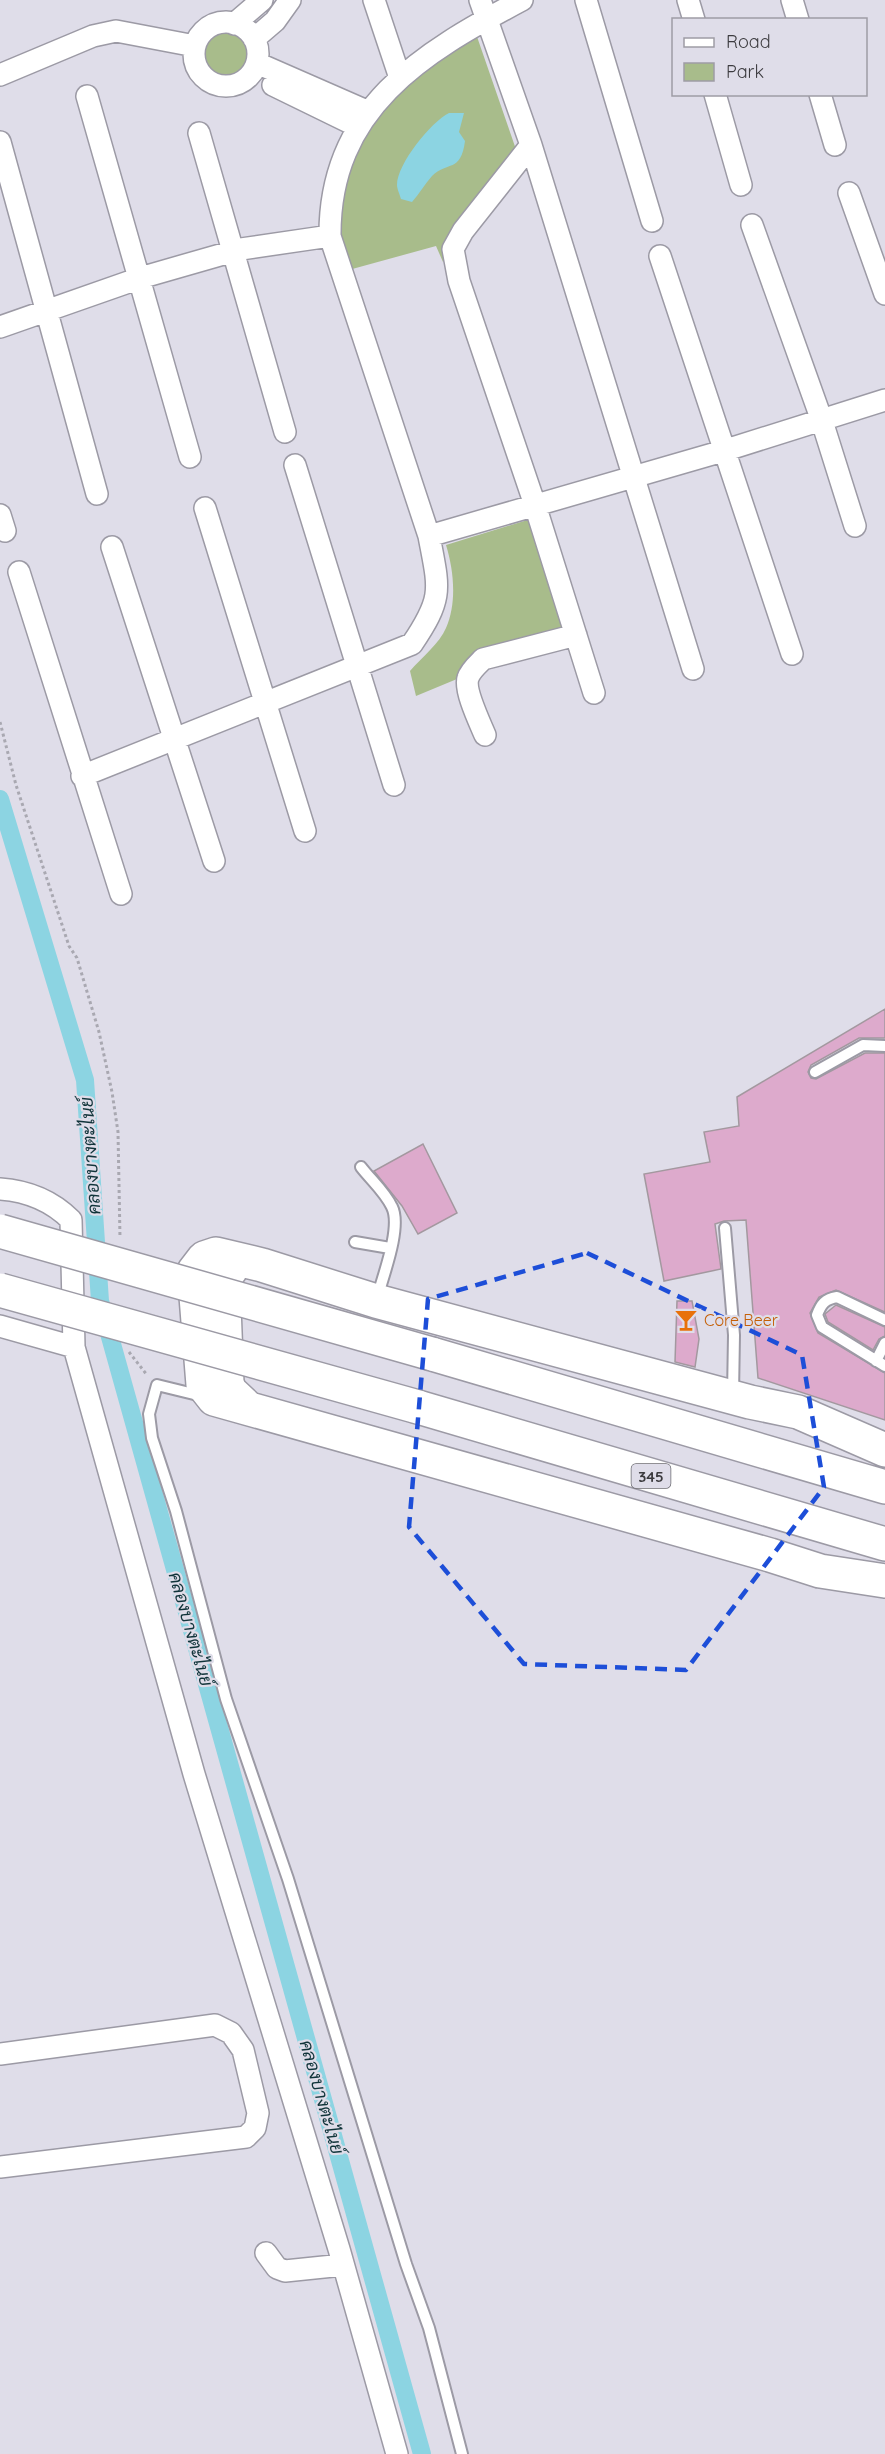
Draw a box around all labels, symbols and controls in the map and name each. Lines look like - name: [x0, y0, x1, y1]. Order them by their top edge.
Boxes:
- legend: [672, 18, 867, 96]
- text: Road: [726, 30, 771, 53]
- text: Park: [726, 60, 764, 83]
- water label: คลองบางตะไนย์: [73, 1093, 106, 1216]
- bar icon: Core Beer: [673, 1307, 699, 1333]
- place label: Core Beer: [704, 1310, 778, 1330]
- road number: 345: [632, 1464, 670, 1488]
- water label: คลองบางตะไนย์: [164, 1569, 220, 1692]
- water label: คลองบางตะไนย์: [295, 2037, 351, 2160]

